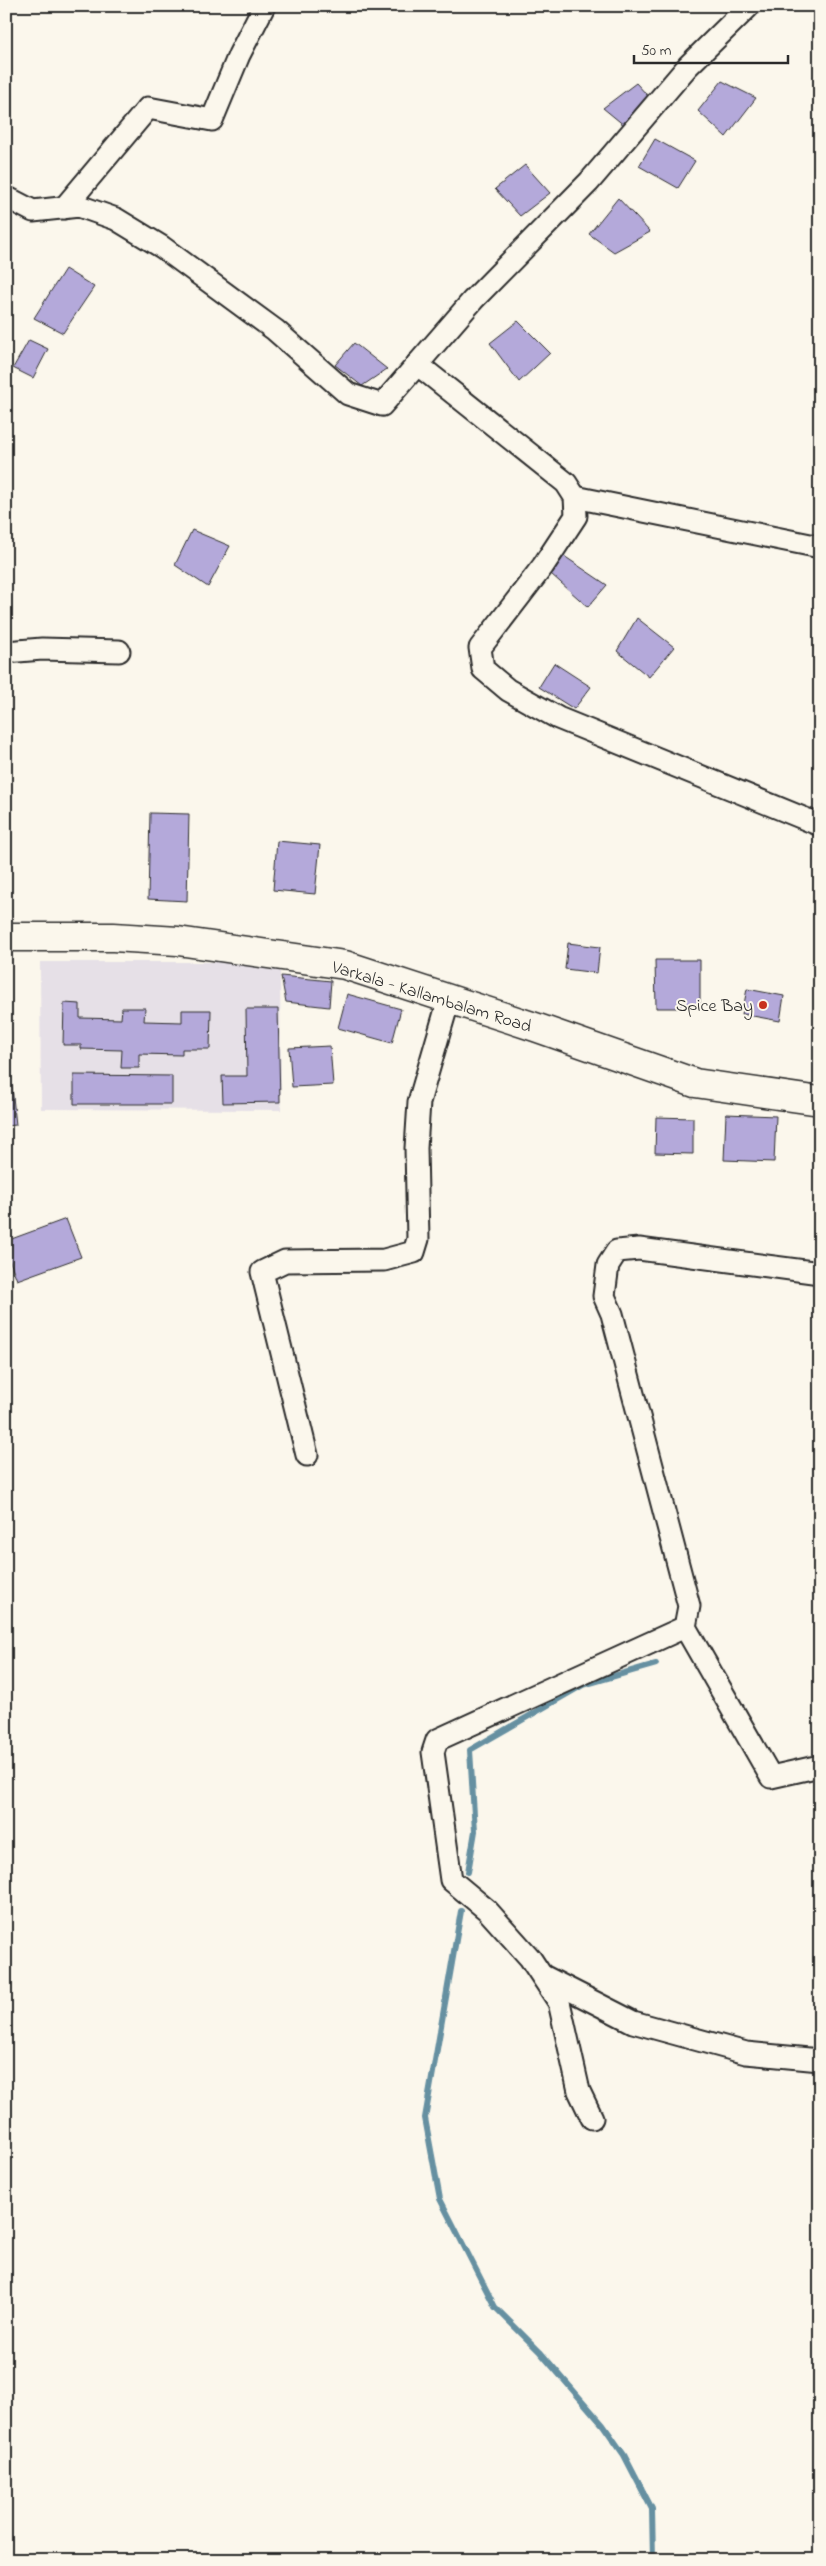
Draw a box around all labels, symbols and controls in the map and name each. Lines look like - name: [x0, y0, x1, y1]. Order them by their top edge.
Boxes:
- scale bar: [634, 32, 787, 64]
- text: 50 m: [641, 40, 672, 62]
- street label: Varkala - Kallambalam Road: [327, 955, 534, 1041]
- place label: Spice Bay: [676, 994, 753, 1020]
- marker: Spice Bay: [757, 999, 769, 1011]

